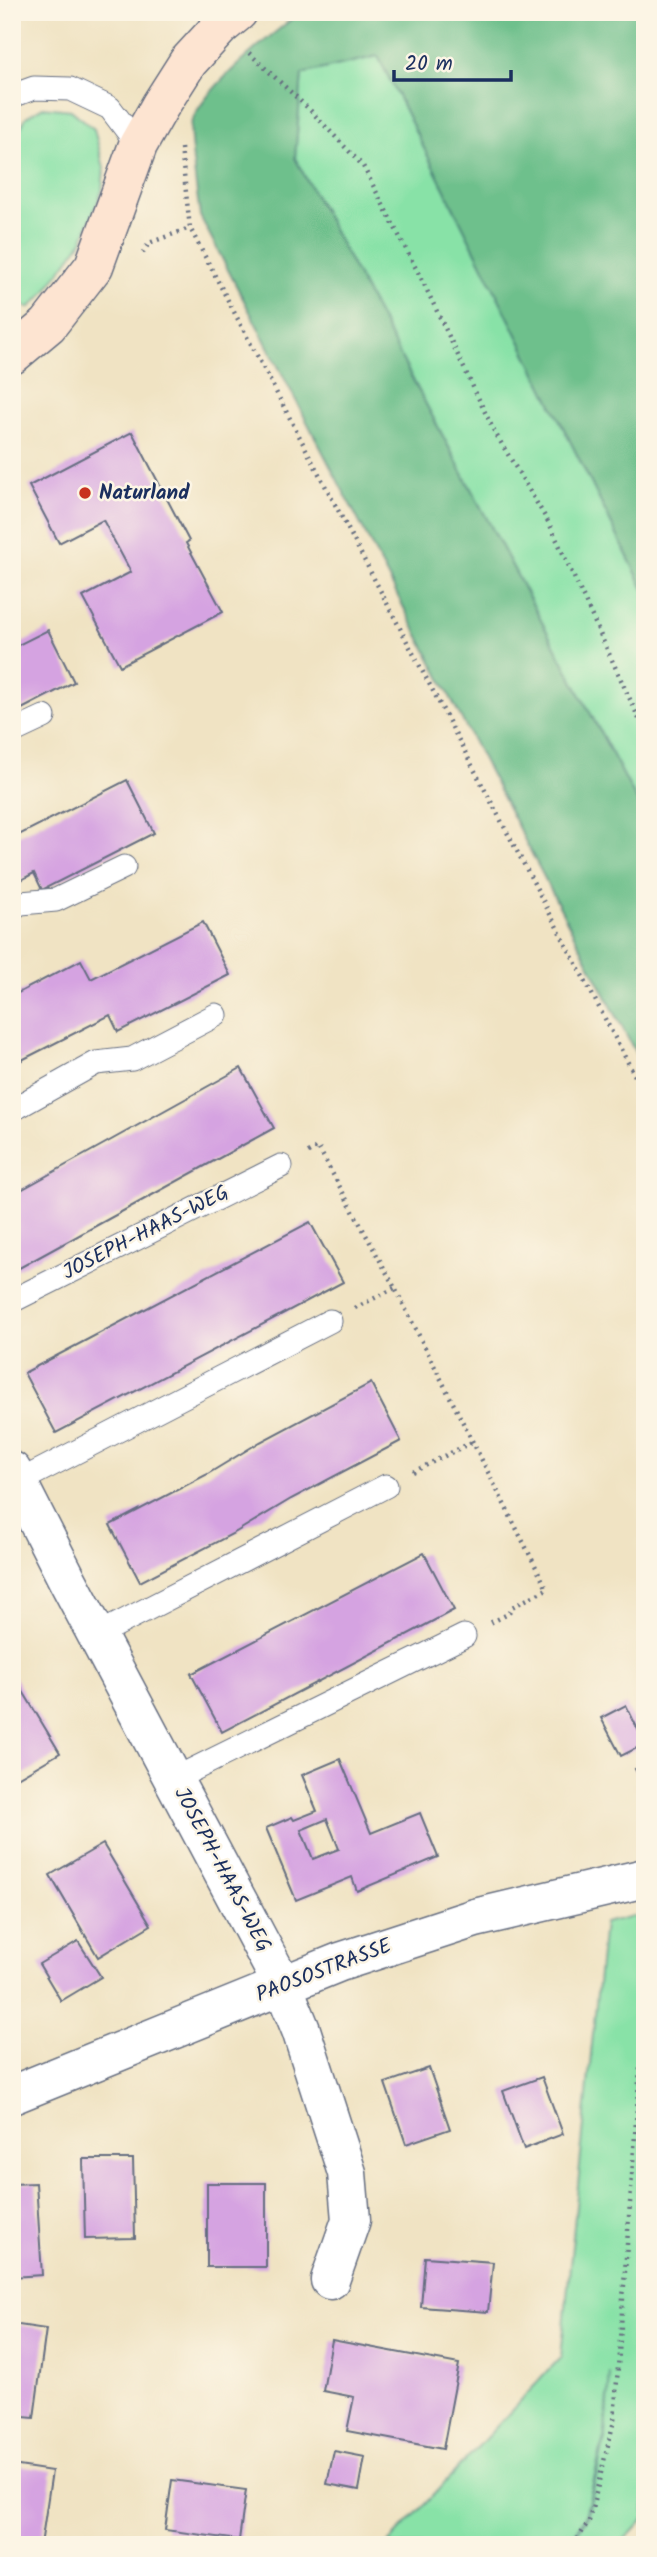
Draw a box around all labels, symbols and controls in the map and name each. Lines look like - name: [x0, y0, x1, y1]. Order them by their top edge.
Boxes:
- scale bar: [394, 38, 512, 82]
- text: 20 m: [405, 48, 453, 81]
- place label: Naturland: [99, 477, 190, 510]
- marker: Naturland: [77, 485, 93, 501]
- street label: JOSEPH-HAAS-WEG: [57, 1177, 235, 1289]
- street label: JOSEPH-HAAS-WEG: [164, 1781, 280, 1959]
- street label: PAOSOSTRASSE: [251, 1930, 397, 2012]

